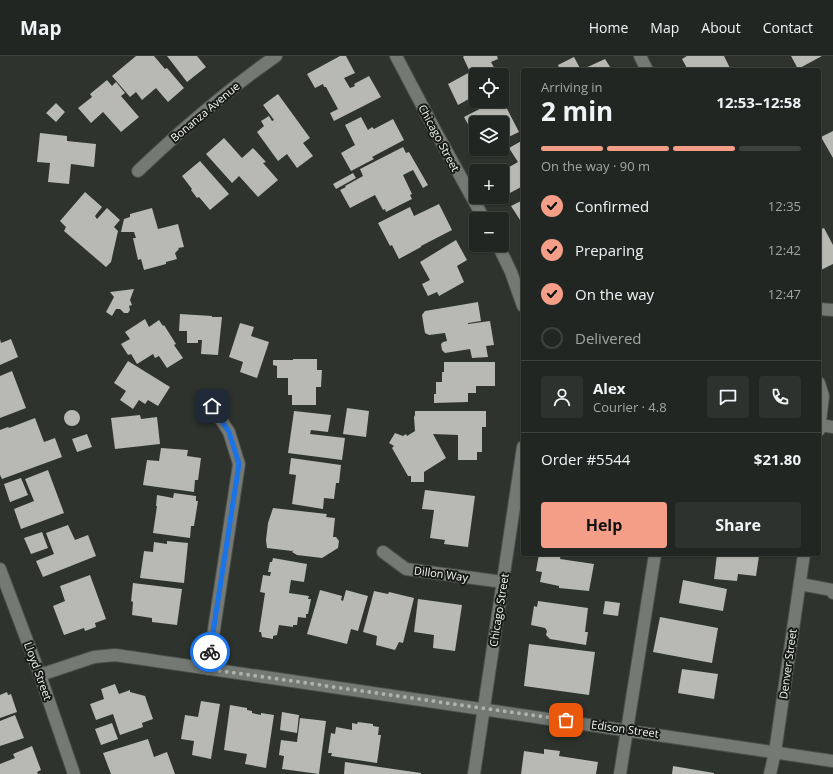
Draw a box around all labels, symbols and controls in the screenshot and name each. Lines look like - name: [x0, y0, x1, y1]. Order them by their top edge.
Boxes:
- text: Map: [20, 15, 61, 41]
- text: Home: [589, 18, 628, 37]
- text: Map: [650, 18, 679, 37]
- text: About: [701, 18, 741, 37]
- text: Contact: [763, 18, 813, 37]
- map controls: [469, 68, 509, 252]
- button: locate: [469, 68, 509, 108]
- street label: Bonanza Avenue: [167, 78, 242, 145]
- text: Arriving in: [541, 78, 603, 96]
- text: 12:53–12:58: [716, 92, 801, 112]
- text: 2 min: [541, 93, 613, 129]
- street label: Chicago Street: [415, 102, 463, 174]
- button: layers: [469, 116, 509, 156]
- text: On the way · 90 m: [541, 157, 650, 175]
- button: +: [469, 164, 509, 204]
- icon: check: [541, 195, 563, 217]
- text: Confirmed: [575, 196, 649, 216]
- text: 12:35: [768, 197, 801, 215]
- button: −: [469, 212, 509, 252]
- icon: check: [541, 239, 563, 261]
- text: Preparing: [575, 240, 643, 260]
- text: 12:42: [768, 241, 801, 259]
- icon: check: [541, 283, 563, 305]
- text: On the way: [575, 284, 654, 304]
- text: 12:47: [768, 285, 801, 303]
- text: Delivered: [575, 328, 642, 348]
- button: person: [541, 376, 583, 418]
- button: chat: [707, 376, 749, 418]
- button: phone: [759, 376, 801, 418]
- text: Alex: [593, 378, 625, 398]
- pin: [195, 389, 229, 423]
- icon: home: [201, 395, 223, 417]
- text: Courier · 4.8: [593, 398, 667, 416]
- text: Order #5544: [541, 449, 630, 469]
- text: $21.80: [754, 449, 801, 469]
- button: Help: [541, 502, 667, 548]
- button: Share: [675, 502, 801, 548]
- street label: Dillon Way: [413, 562, 469, 585]
- street label: Chicago Street: [485, 572, 512, 648]
- street label: Denver Street: [775, 628, 800, 700]
- courier: [190, 632, 230, 672]
- street label: Lloyd Street: [21, 640, 56, 702]
- icon: bike: [199, 641, 221, 663]
- pin: [549, 703, 583, 737]
- icon: bag: [555, 709, 577, 731]
- street label: Edison Street: [590, 716, 660, 741]

